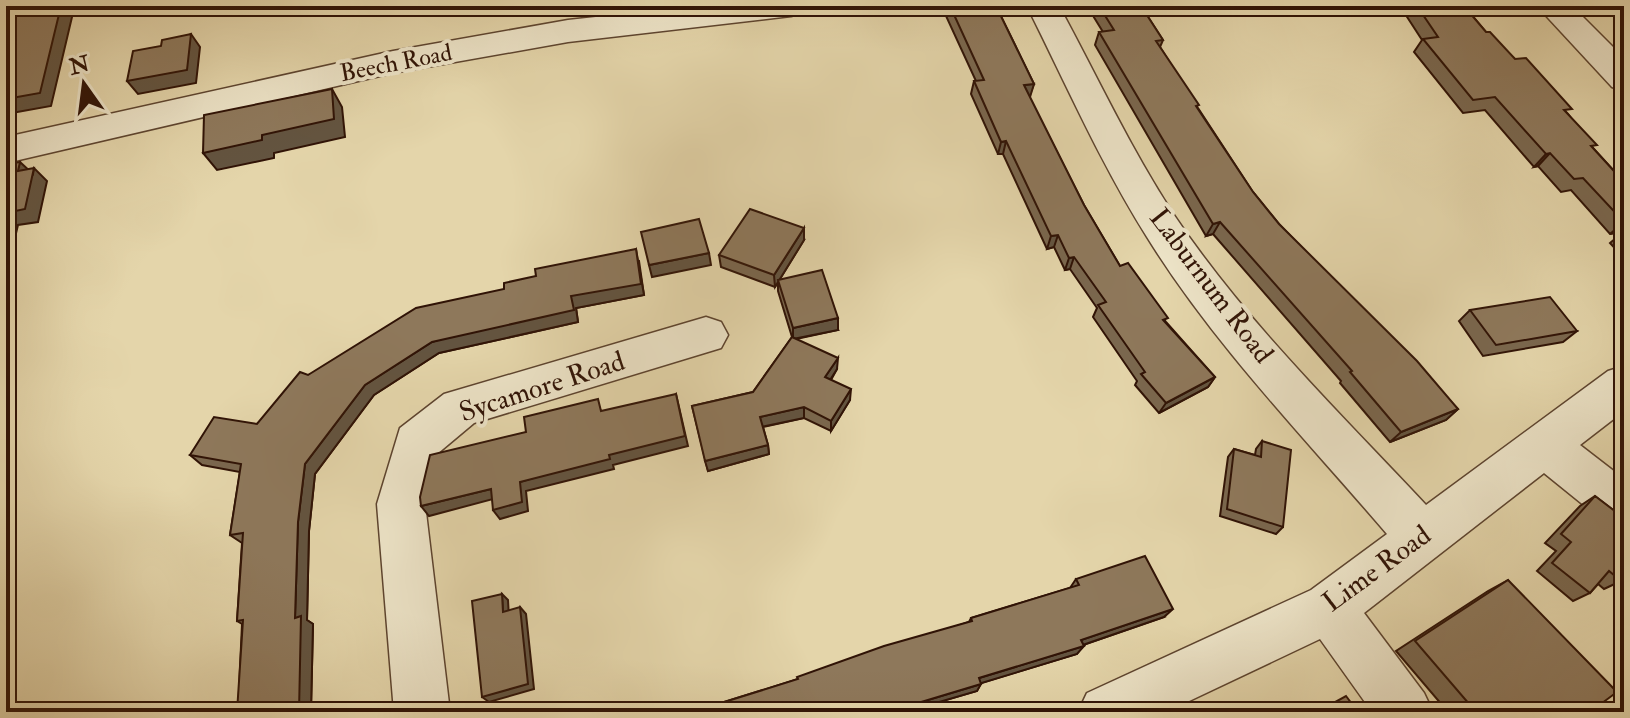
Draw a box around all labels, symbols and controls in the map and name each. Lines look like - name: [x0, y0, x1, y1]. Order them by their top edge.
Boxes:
- street label: Beech Road: [337, 37, 455, 89]
- north arrow: [44, 44, 124, 124]
- text: N: [65, 50, 93, 82]
- street label: Laburnum Road: [1141, 201, 1281, 371]
- street label: Sycamore Road: [455, 344, 629, 430]
- street label: Lime Road: [1316, 518, 1438, 620]

